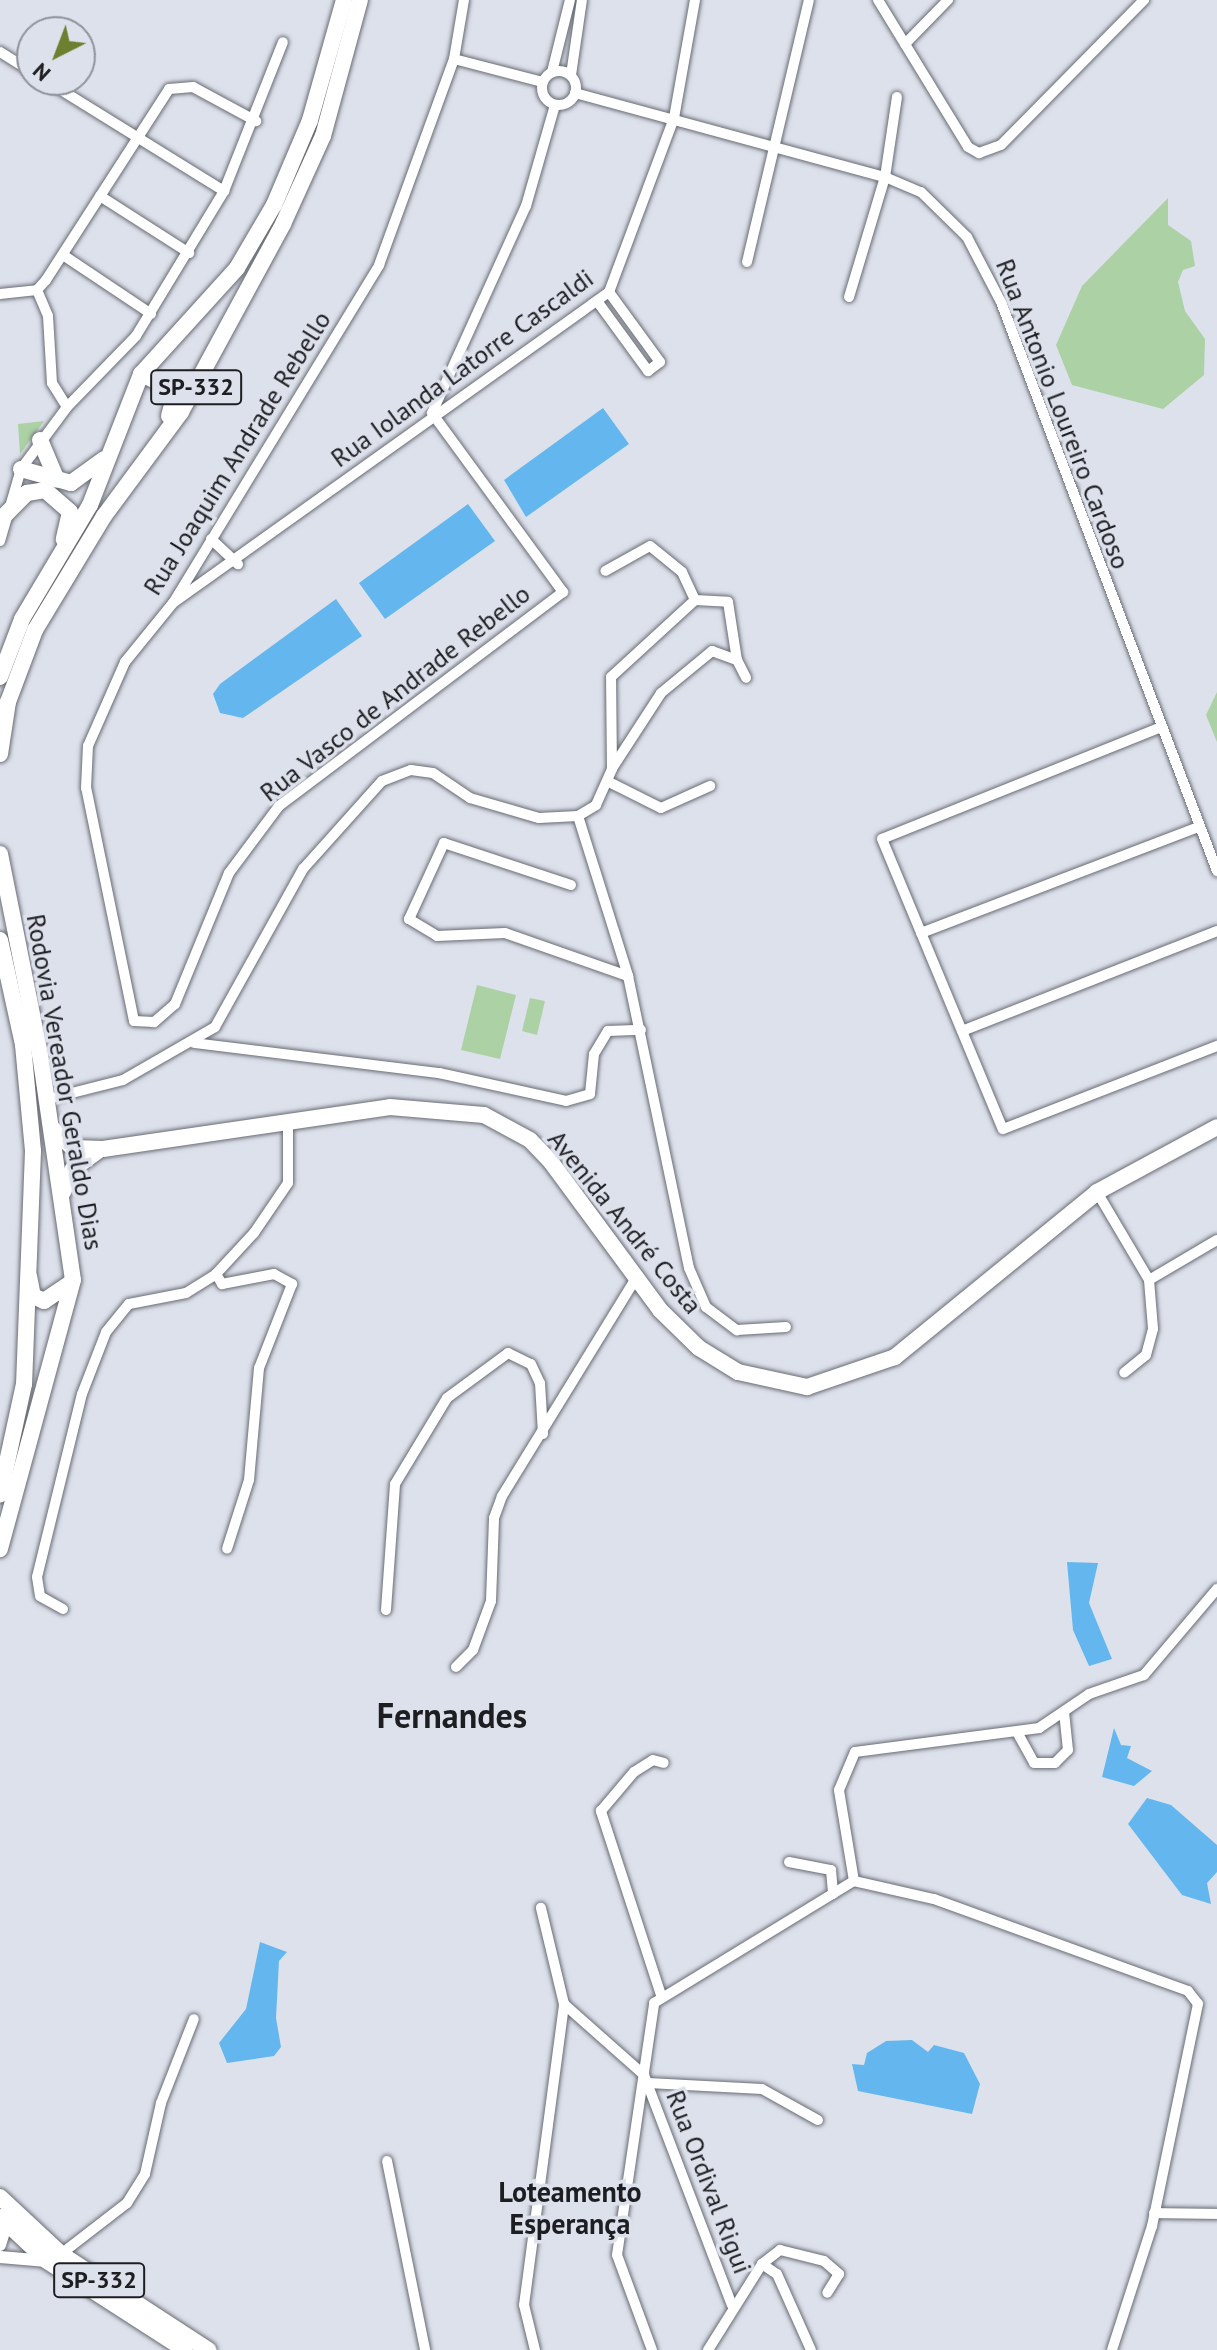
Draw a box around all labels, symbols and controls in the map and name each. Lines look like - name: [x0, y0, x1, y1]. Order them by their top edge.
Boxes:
- north arrow: [16, 16, 96, 96]
- text: N: [27, 57, 56, 88]
- street label: Rua Antonio Loureiro Cardoso: [989, 254, 1137, 574]
- street label: Rua Iolanda Latorre Cascaldi: [325, 262, 599, 474]
- street label: Rua Joaquim Andrade Rebello: [136, 305, 338, 601]
- road number: SP-332: [150, 367, 242, 407]
- street label: Rua Vasco de Andrade Rebello: [253, 577, 537, 809]
- street label: Rodovia Vereador Geraldo Dias: [20, 911, 110, 1253]
- street label: Avenida André Costa: [541, 1124, 709, 1320]
- district label: Fernandes: [377, 1696, 527, 1736]
- street label: Rua Ordival Rigui: [660, 2086, 758, 2278]
- district label: Loteamento Esperança: [499, 2175, 641, 2241]
- road number: SP-332: [53, 2260, 145, 2300]

